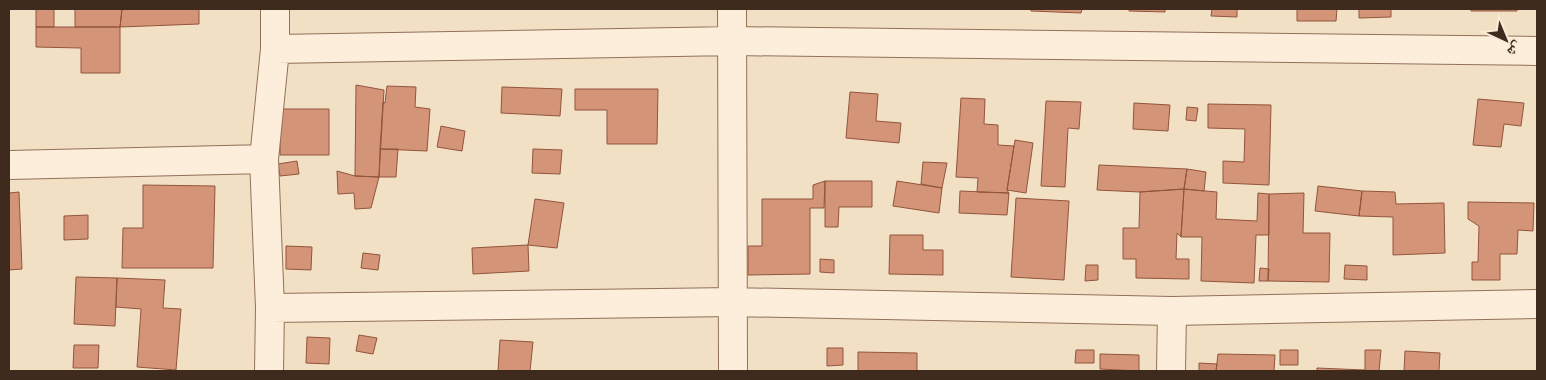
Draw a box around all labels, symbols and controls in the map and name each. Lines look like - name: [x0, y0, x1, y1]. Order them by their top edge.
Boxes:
- north arrow: [1481, 15, 1531, 65]
- text: ش: [1503, 38, 1527, 62]

